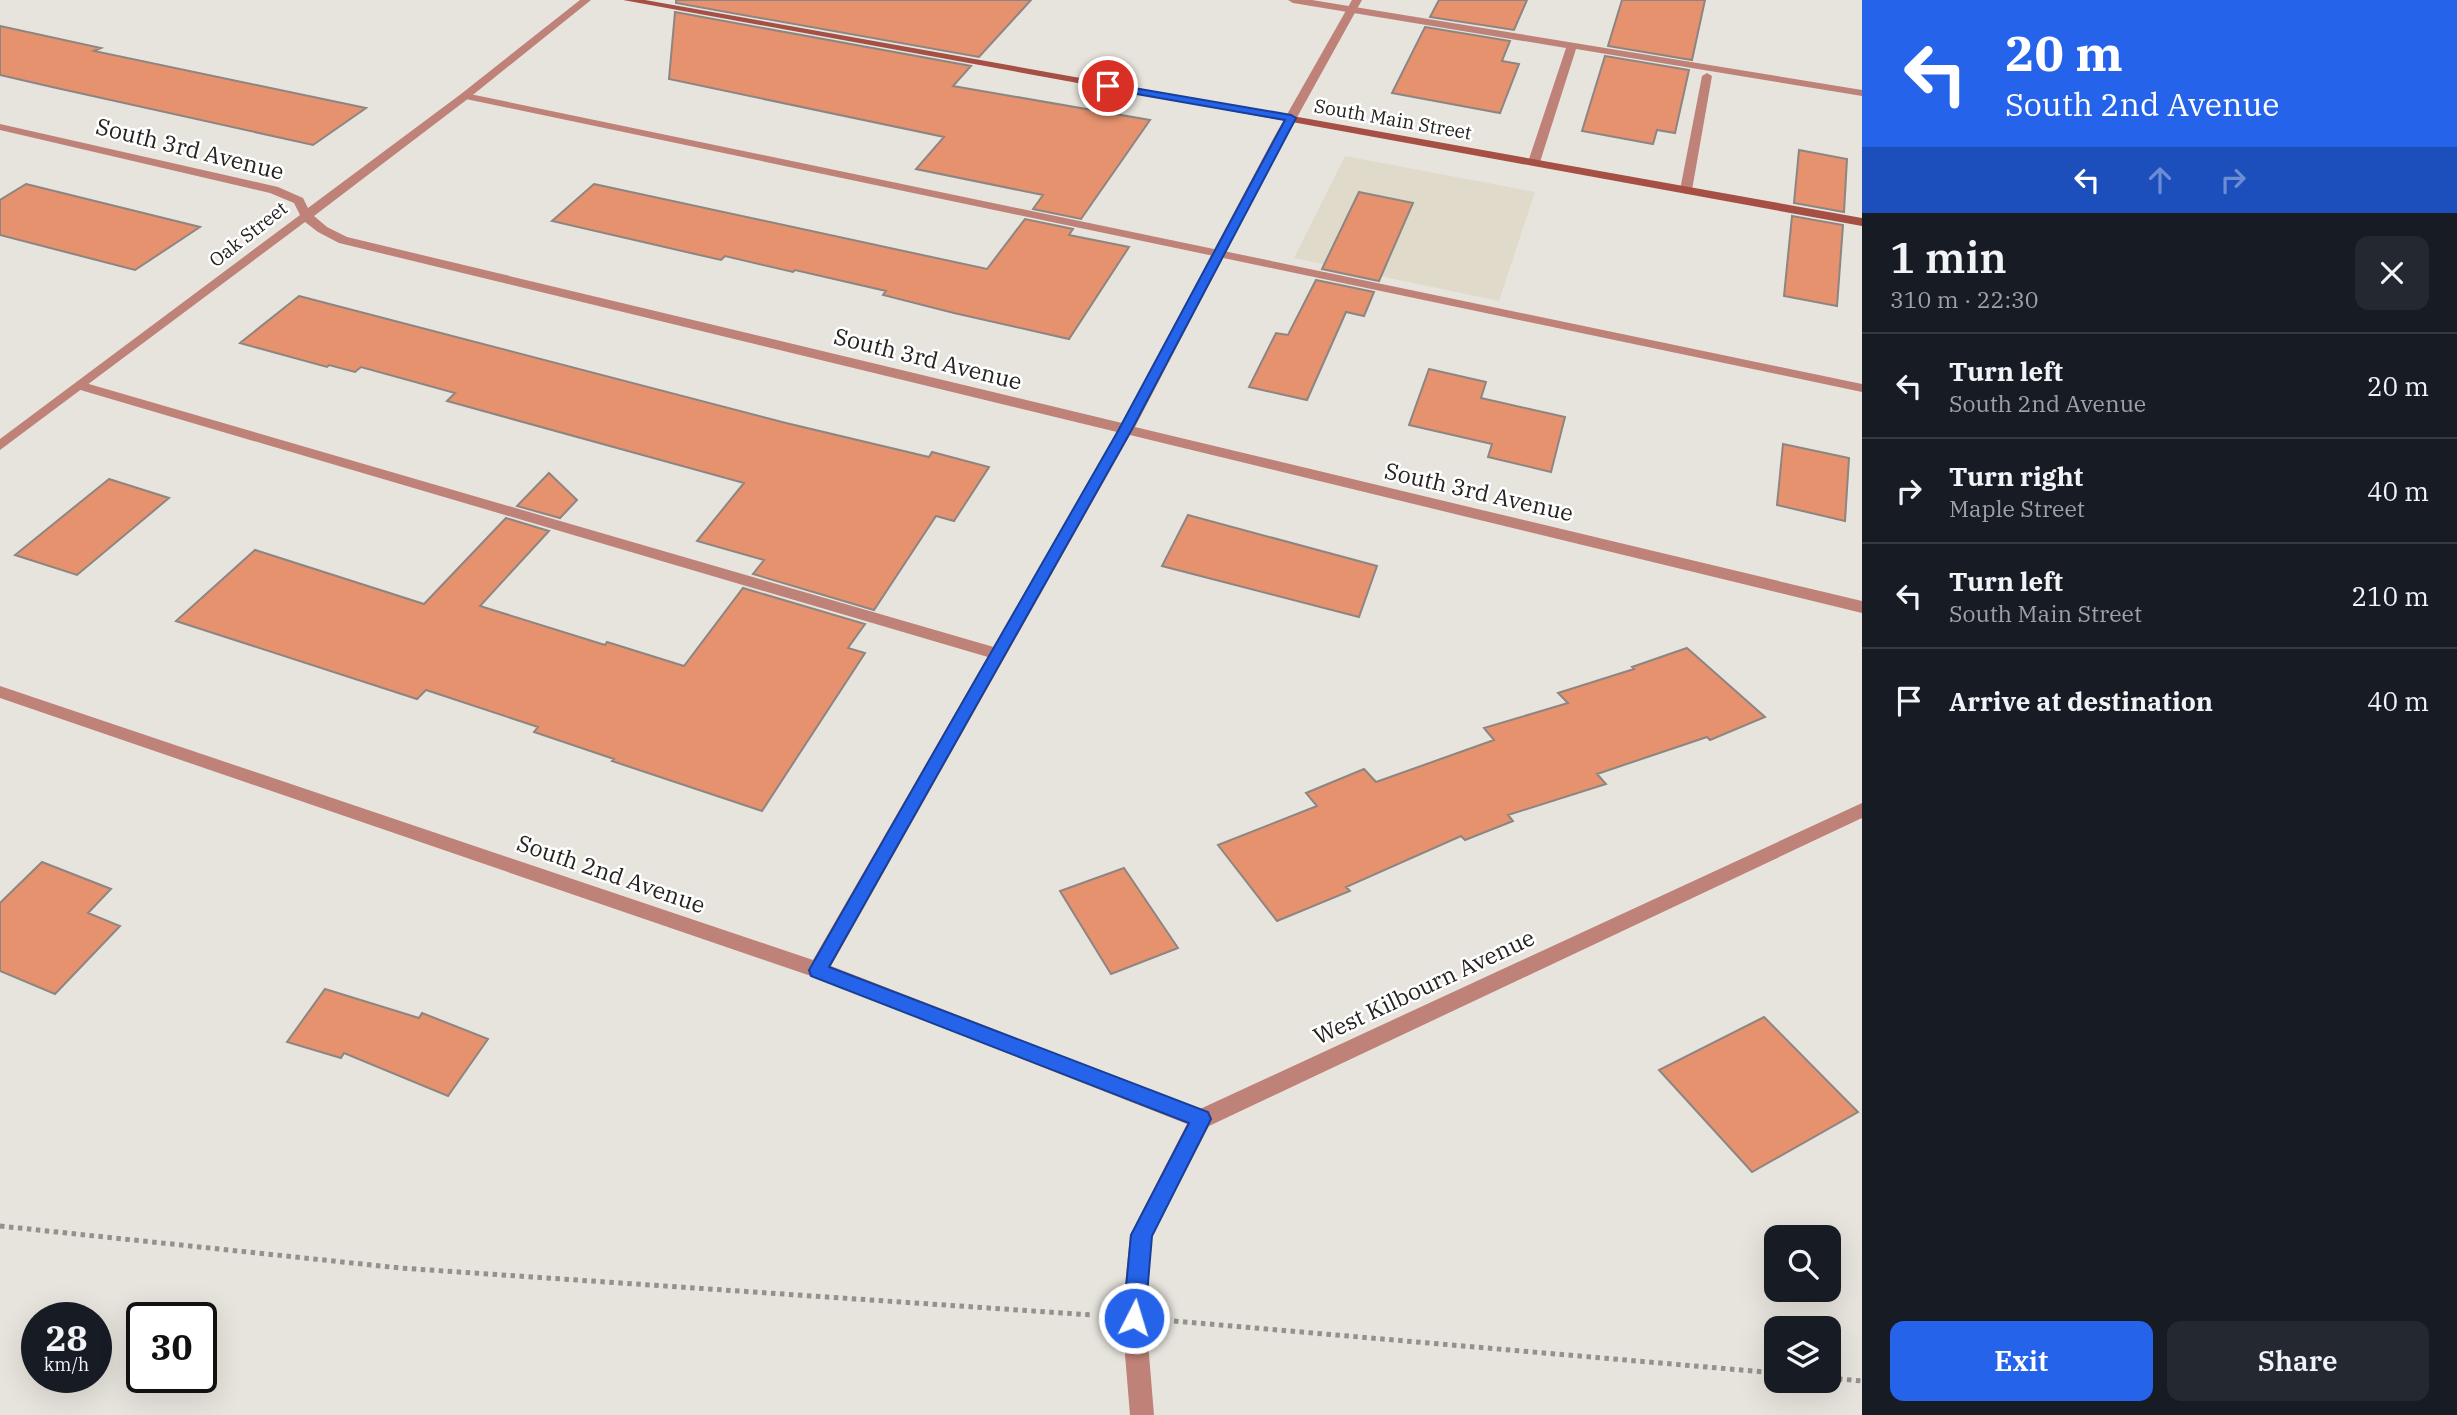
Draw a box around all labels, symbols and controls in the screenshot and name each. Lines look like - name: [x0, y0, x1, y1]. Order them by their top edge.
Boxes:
- text: 20 m: [2005, 21, 2123, 84]
- icon: left: [1890, 28, 1981, 119]
- pin: [1078, 56, 1138, 116]
- icon: arrive: [1089, 67, 1127, 105]
- text: South 2nd Avenue: [2005, 83, 2279, 125]
- street label: South Main Street: [1312, 93, 1474, 145]
- street label: South 3rd Avenue: [93, 110, 287, 186]
- icon: left: [2068, 161, 2106, 199]
- icon: ahead: [2141, 161, 2179, 199]
- icon: right: [2214, 161, 2252, 199]
- street label: Oak Street: [204, 196, 292, 272]
- text: 1 min: [1890, 230, 2007, 285]
- button: close: [2355, 236, 2429, 310]
- text: 310 m · 22:30: [1890, 284, 2039, 314]
- street label: South 3rd Avenue: [831, 320, 1025, 396]
- text: Turn left: [1949, 354, 2063, 388]
- icon: left: [1890, 367, 1928, 405]
- text: 20 m: [2367, 369, 2429, 403]
- text: South 2nd Avenue: [1949, 388, 2146, 418]
- street label: South 3rd Avenue: [1382, 455, 1576, 527]
- text: Turn right: [1949, 459, 2083, 493]
- icon: right: [1890, 472, 1928, 510]
- text: 40 m: [2367, 474, 2429, 508]
- text: Maple Street: [1949, 493, 2085, 523]
- text: Turn left: [1949, 564, 2063, 598]
- icon: left: [1890, 577, 1928, 615]
- text: 210 m: [2351, 579, 2429, 613]
- text: South Main Street: [1949, 598, 2142, 628]
- icon: arrive: [1890, 682, 1928, 720]
- text: Arrive at destination: [1949, 684, 2213, 718]
- text: 40 m: [2367, 684, 2429, 718]
- street label: South 2nd Avenue: [513, 827, 709, 919]
- street label: West Kilbourn Avenue: [1308, 922, 1539, 1051]
- map controls: [1764, 1225, 1841, 1393]
- button: search: [1764, 1225, 1841, 1302]
- position arrow: [1097, 1281, 1171, 1355]
- speed limit sign: 30: [126, 1302, 217, 1393]
- text: 28: [45, 1315, 88, 1361]
- button: layers: [1764, 1316, 1841, 1393]
- button: Exit: [1890, 1321, 2153, 1401]
- button: Share: [2167, 1321, 2429, 1401]
- text: km/h: [44, 1353, 89, 1376]

